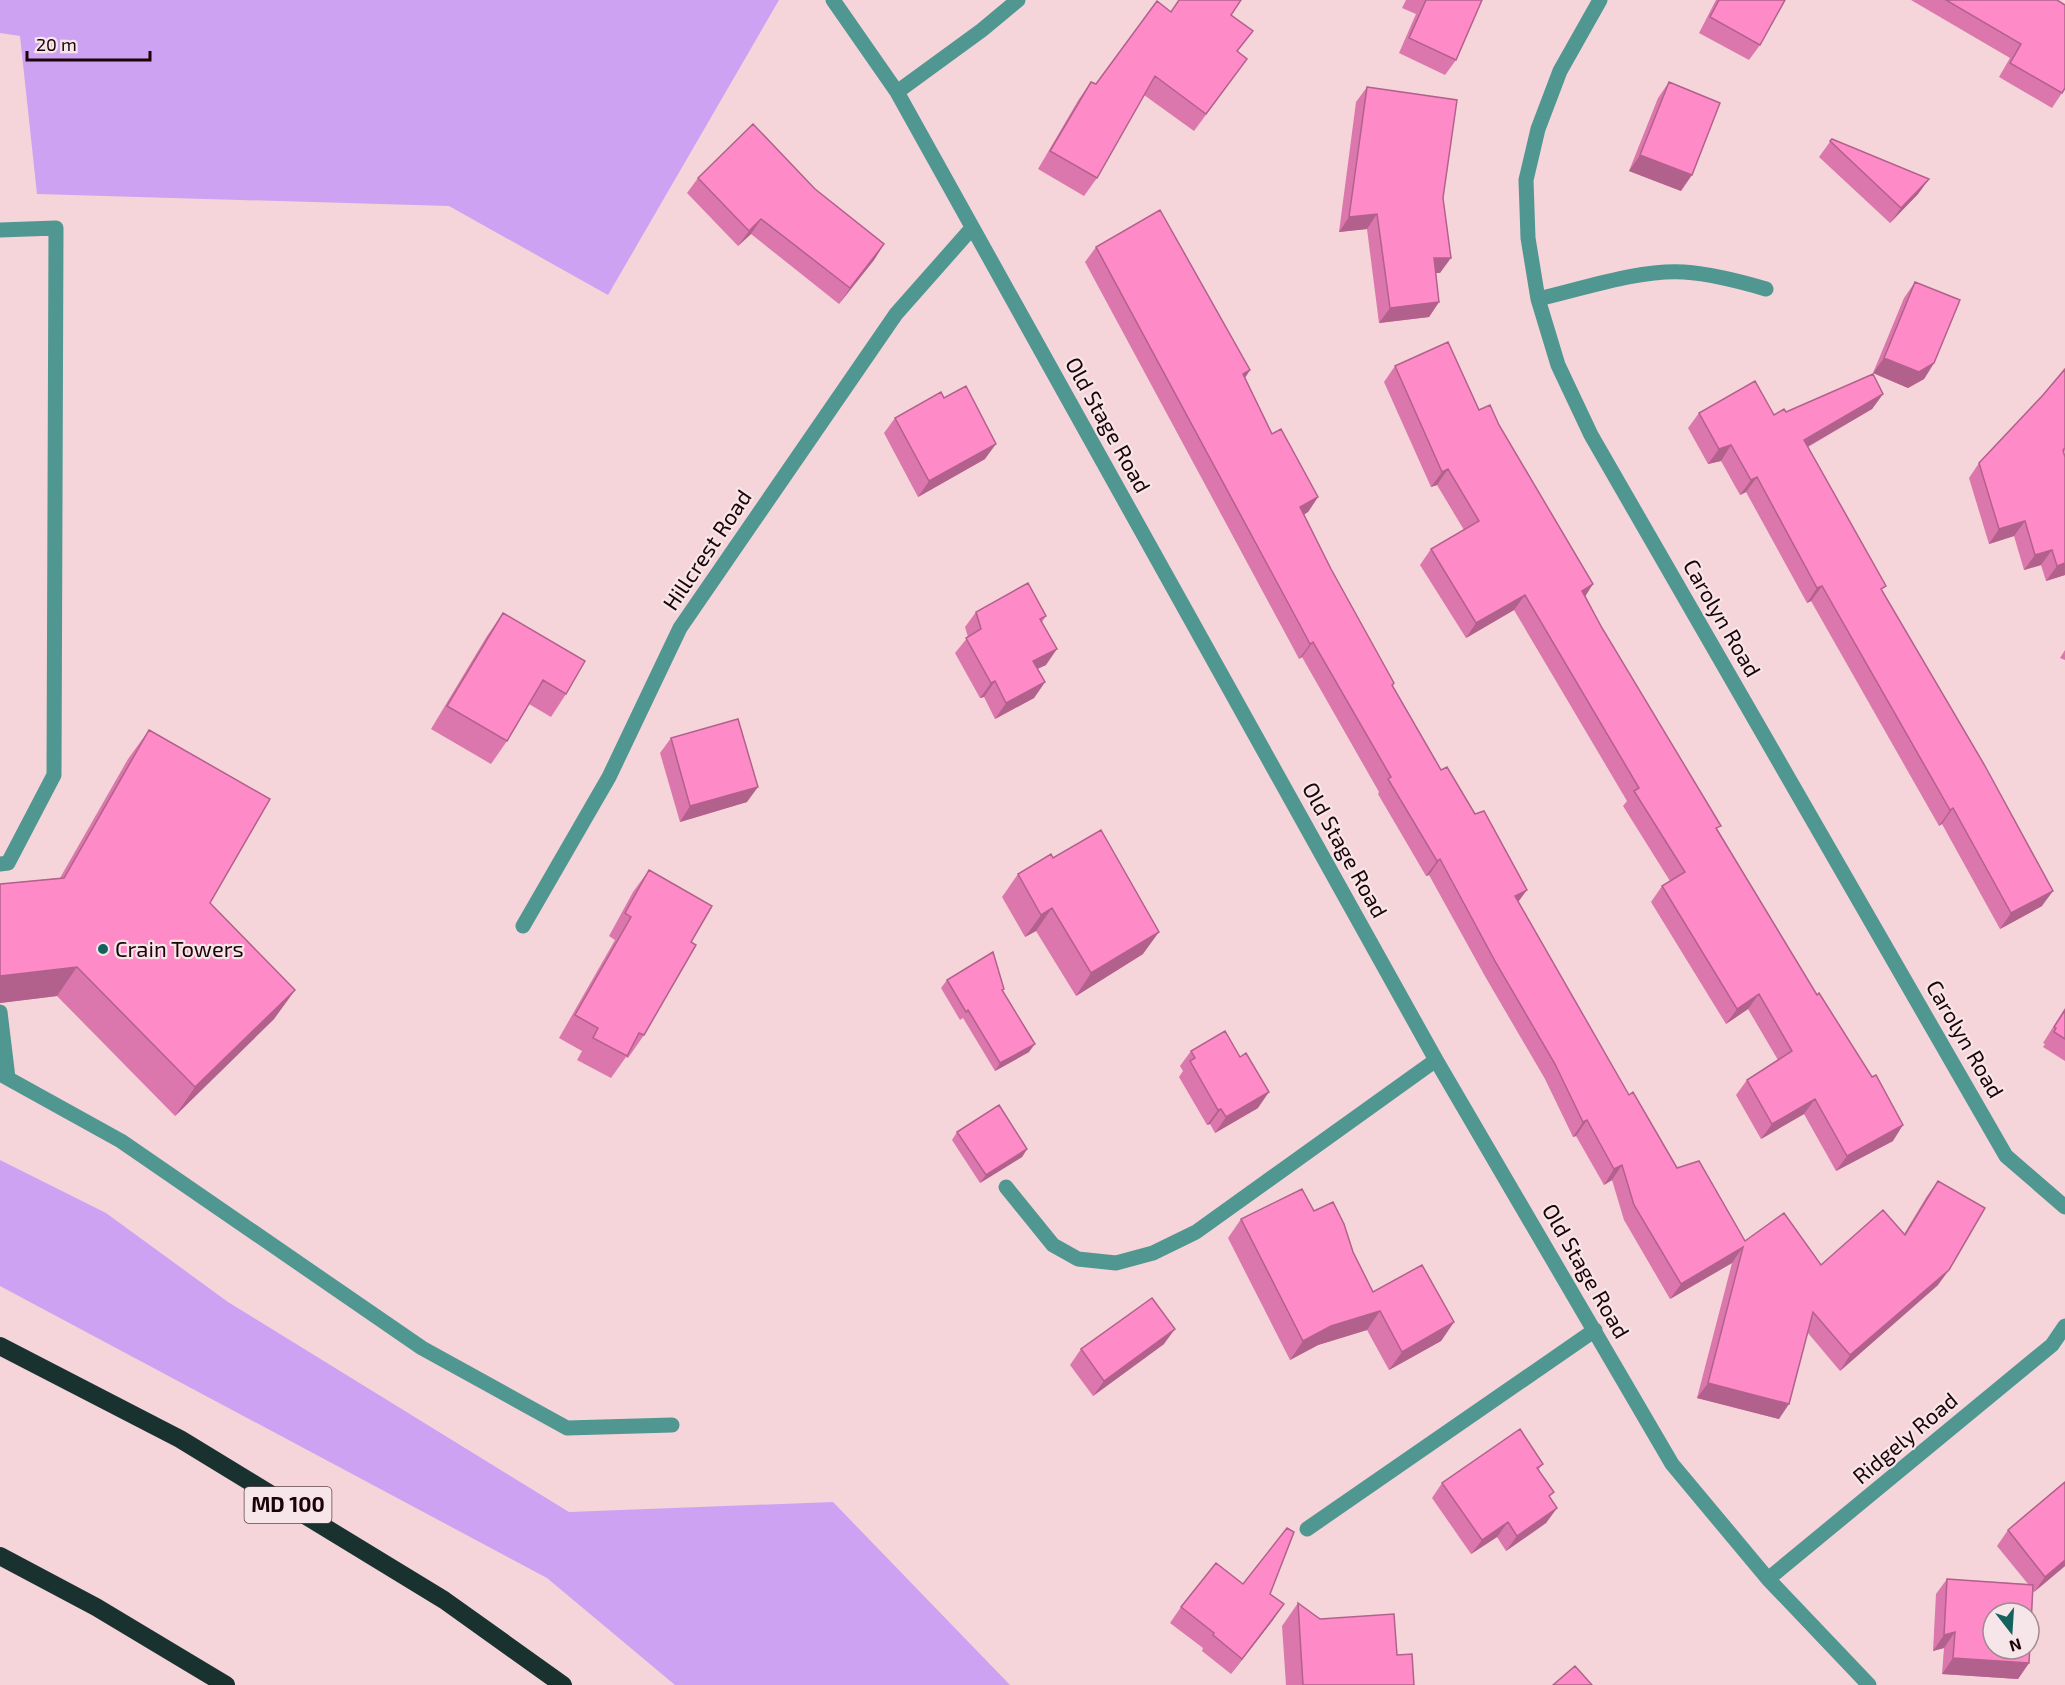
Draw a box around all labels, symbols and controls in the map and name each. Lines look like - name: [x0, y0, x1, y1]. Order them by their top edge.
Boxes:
- scale bar: [27, 24, 150, 62]
- text: 20 m: [36, 33, 77, 55]
- street label: Old Stage Road: [1061, 352, 1157, 497]
- street label: Hillcrest Road: [656, 484, 756, 615]
- street label: Carolyn Road: [1679, 554, 1767, 681]
- street label: Old Stage Road: [1298, 777, 1394, 922]
- place label: Crain Towers: [115, 935, 244, 961]
- marker: Crain Towers: [96, 942, 110, 956]
- street label: Carolyn Road: [1922, 975, 2010, 1102]
- street label: Old Stage Road: [1538, 1199, 1636, 1342]
- street label: Ridgely Road: [1847, 1386, 1962, 1488]
- road number: MD 100: [244, 1487, 332, 1523]
- north arrow: [1981, 1601, 2041, 1661]
- text: N: [2007, 1635, 2024, 1657]

